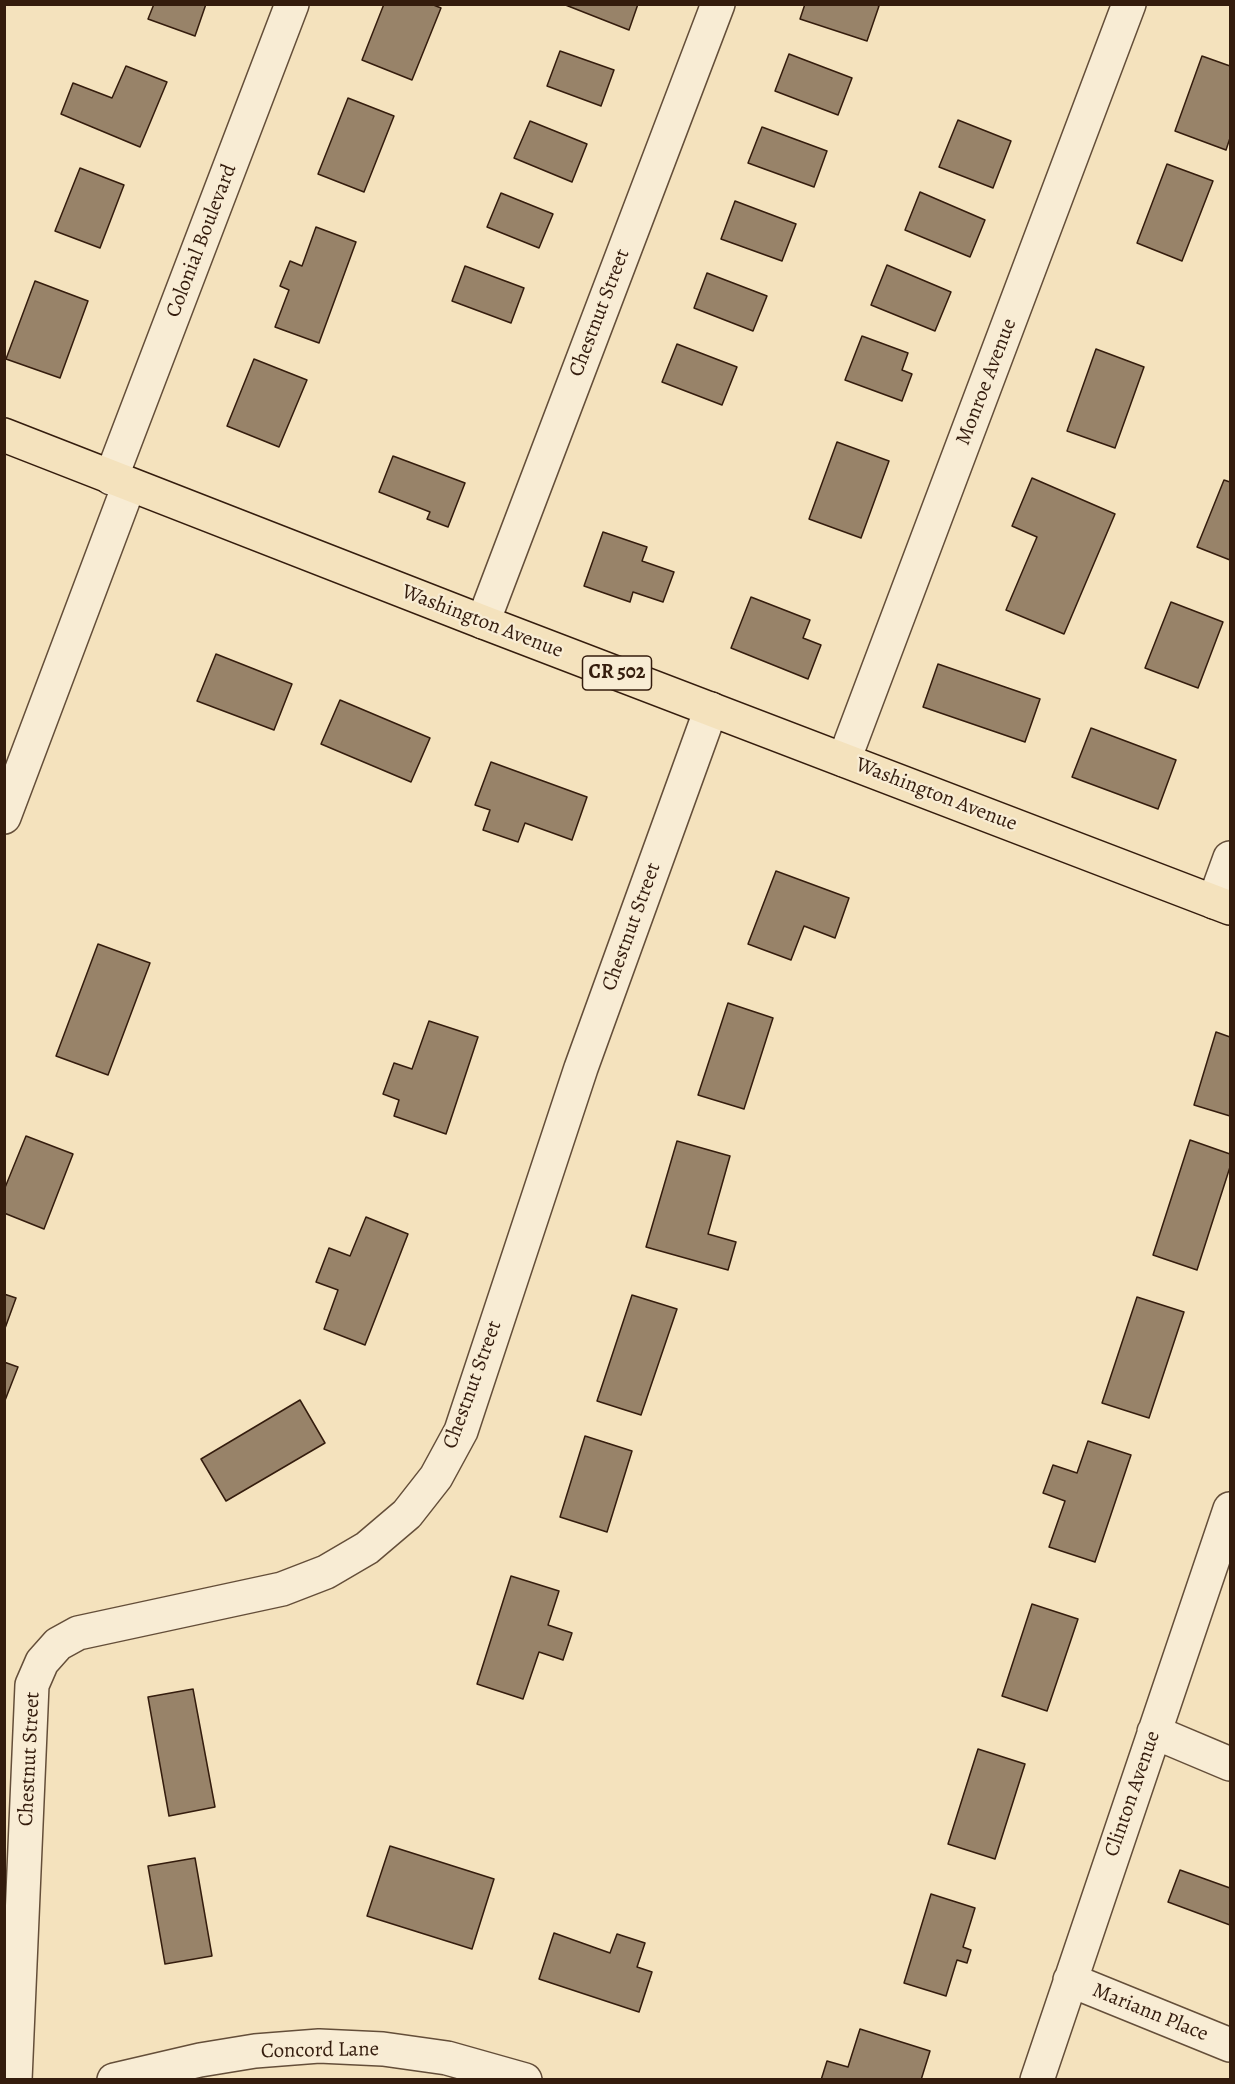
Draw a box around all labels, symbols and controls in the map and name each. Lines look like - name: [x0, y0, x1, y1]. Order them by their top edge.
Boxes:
- street label: Colonial Boulevard: [161, 161, 243, 321]
- street label: Chestnut Street: [564, 246, 636, 380]
- street label: Monroe Avenue: [951, 315, 1023, 449]
- street label: Washington Avenue: [398, 580, 566, 664]
- road number: CR 502: [582, 656, 652, 690]
- street label: Washington Avenue: [852, 753, 1020, 837]
- street label: Chestnut Street: [597, 859, 667, 995]
- street label: Chestnut Street: [438, 1317, 508, 1453]
- street label: Chestnut Street: [14, 1691, 46, 1827]
- street label: Clinton Avenue: [1100, 1728, 1166, 1860]
- street label: Mariann Place: [1088, 1978, 1212, 2048]
- street label: Concord Lane: [261, 2037, 379, 2065]

